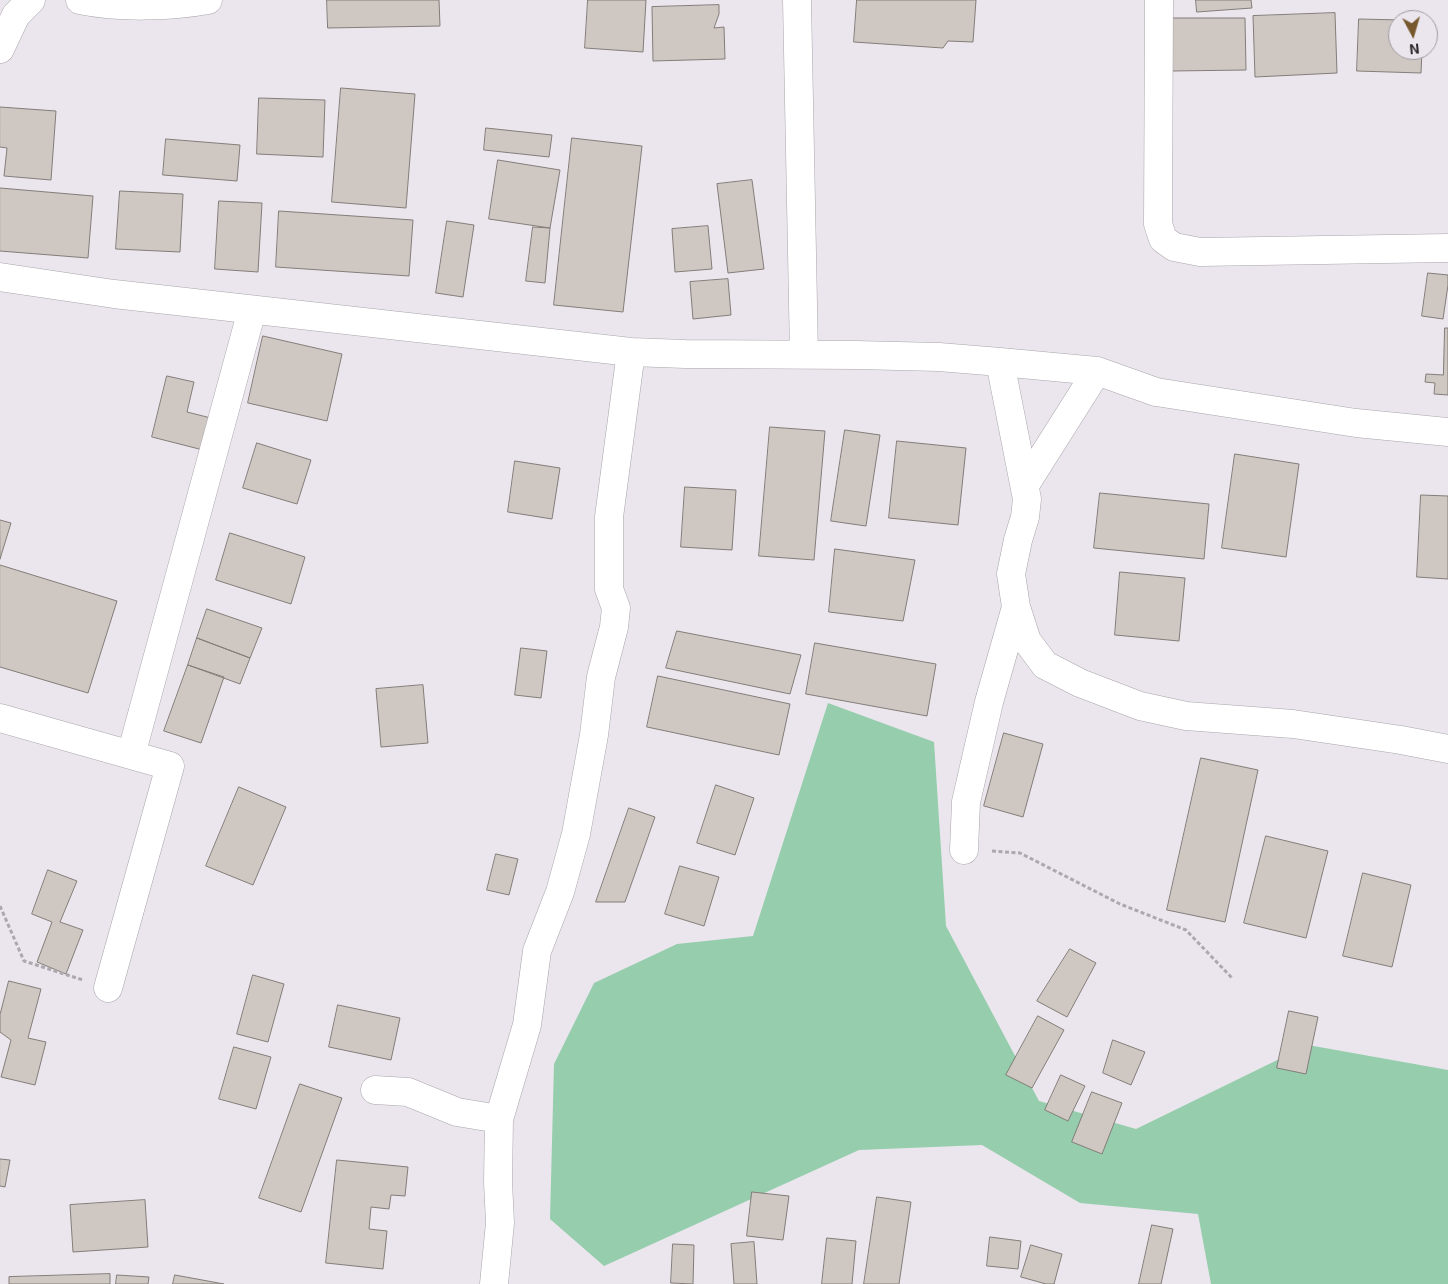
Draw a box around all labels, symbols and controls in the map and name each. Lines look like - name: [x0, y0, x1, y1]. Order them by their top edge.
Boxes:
- north arrow: [1388, 10, 1438, 60]
- text: N: [1409, 40, 1420, 58]

